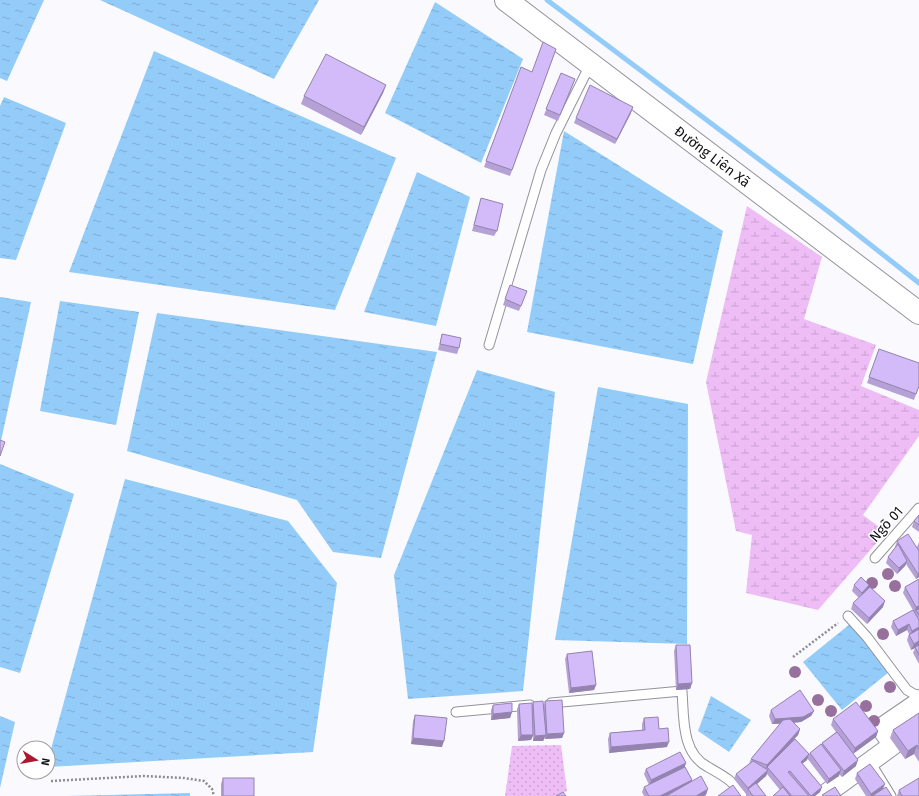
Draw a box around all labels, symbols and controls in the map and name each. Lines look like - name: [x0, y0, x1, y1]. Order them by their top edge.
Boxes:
- street label: Đường Liên Xã: [671, 123, 753, 191]
- street label: Ngõ 01: [866, 503, 907, 546]
- north arrow: [16, 740, 56, 780]
- text: N: [38, 757, 52, 767]

